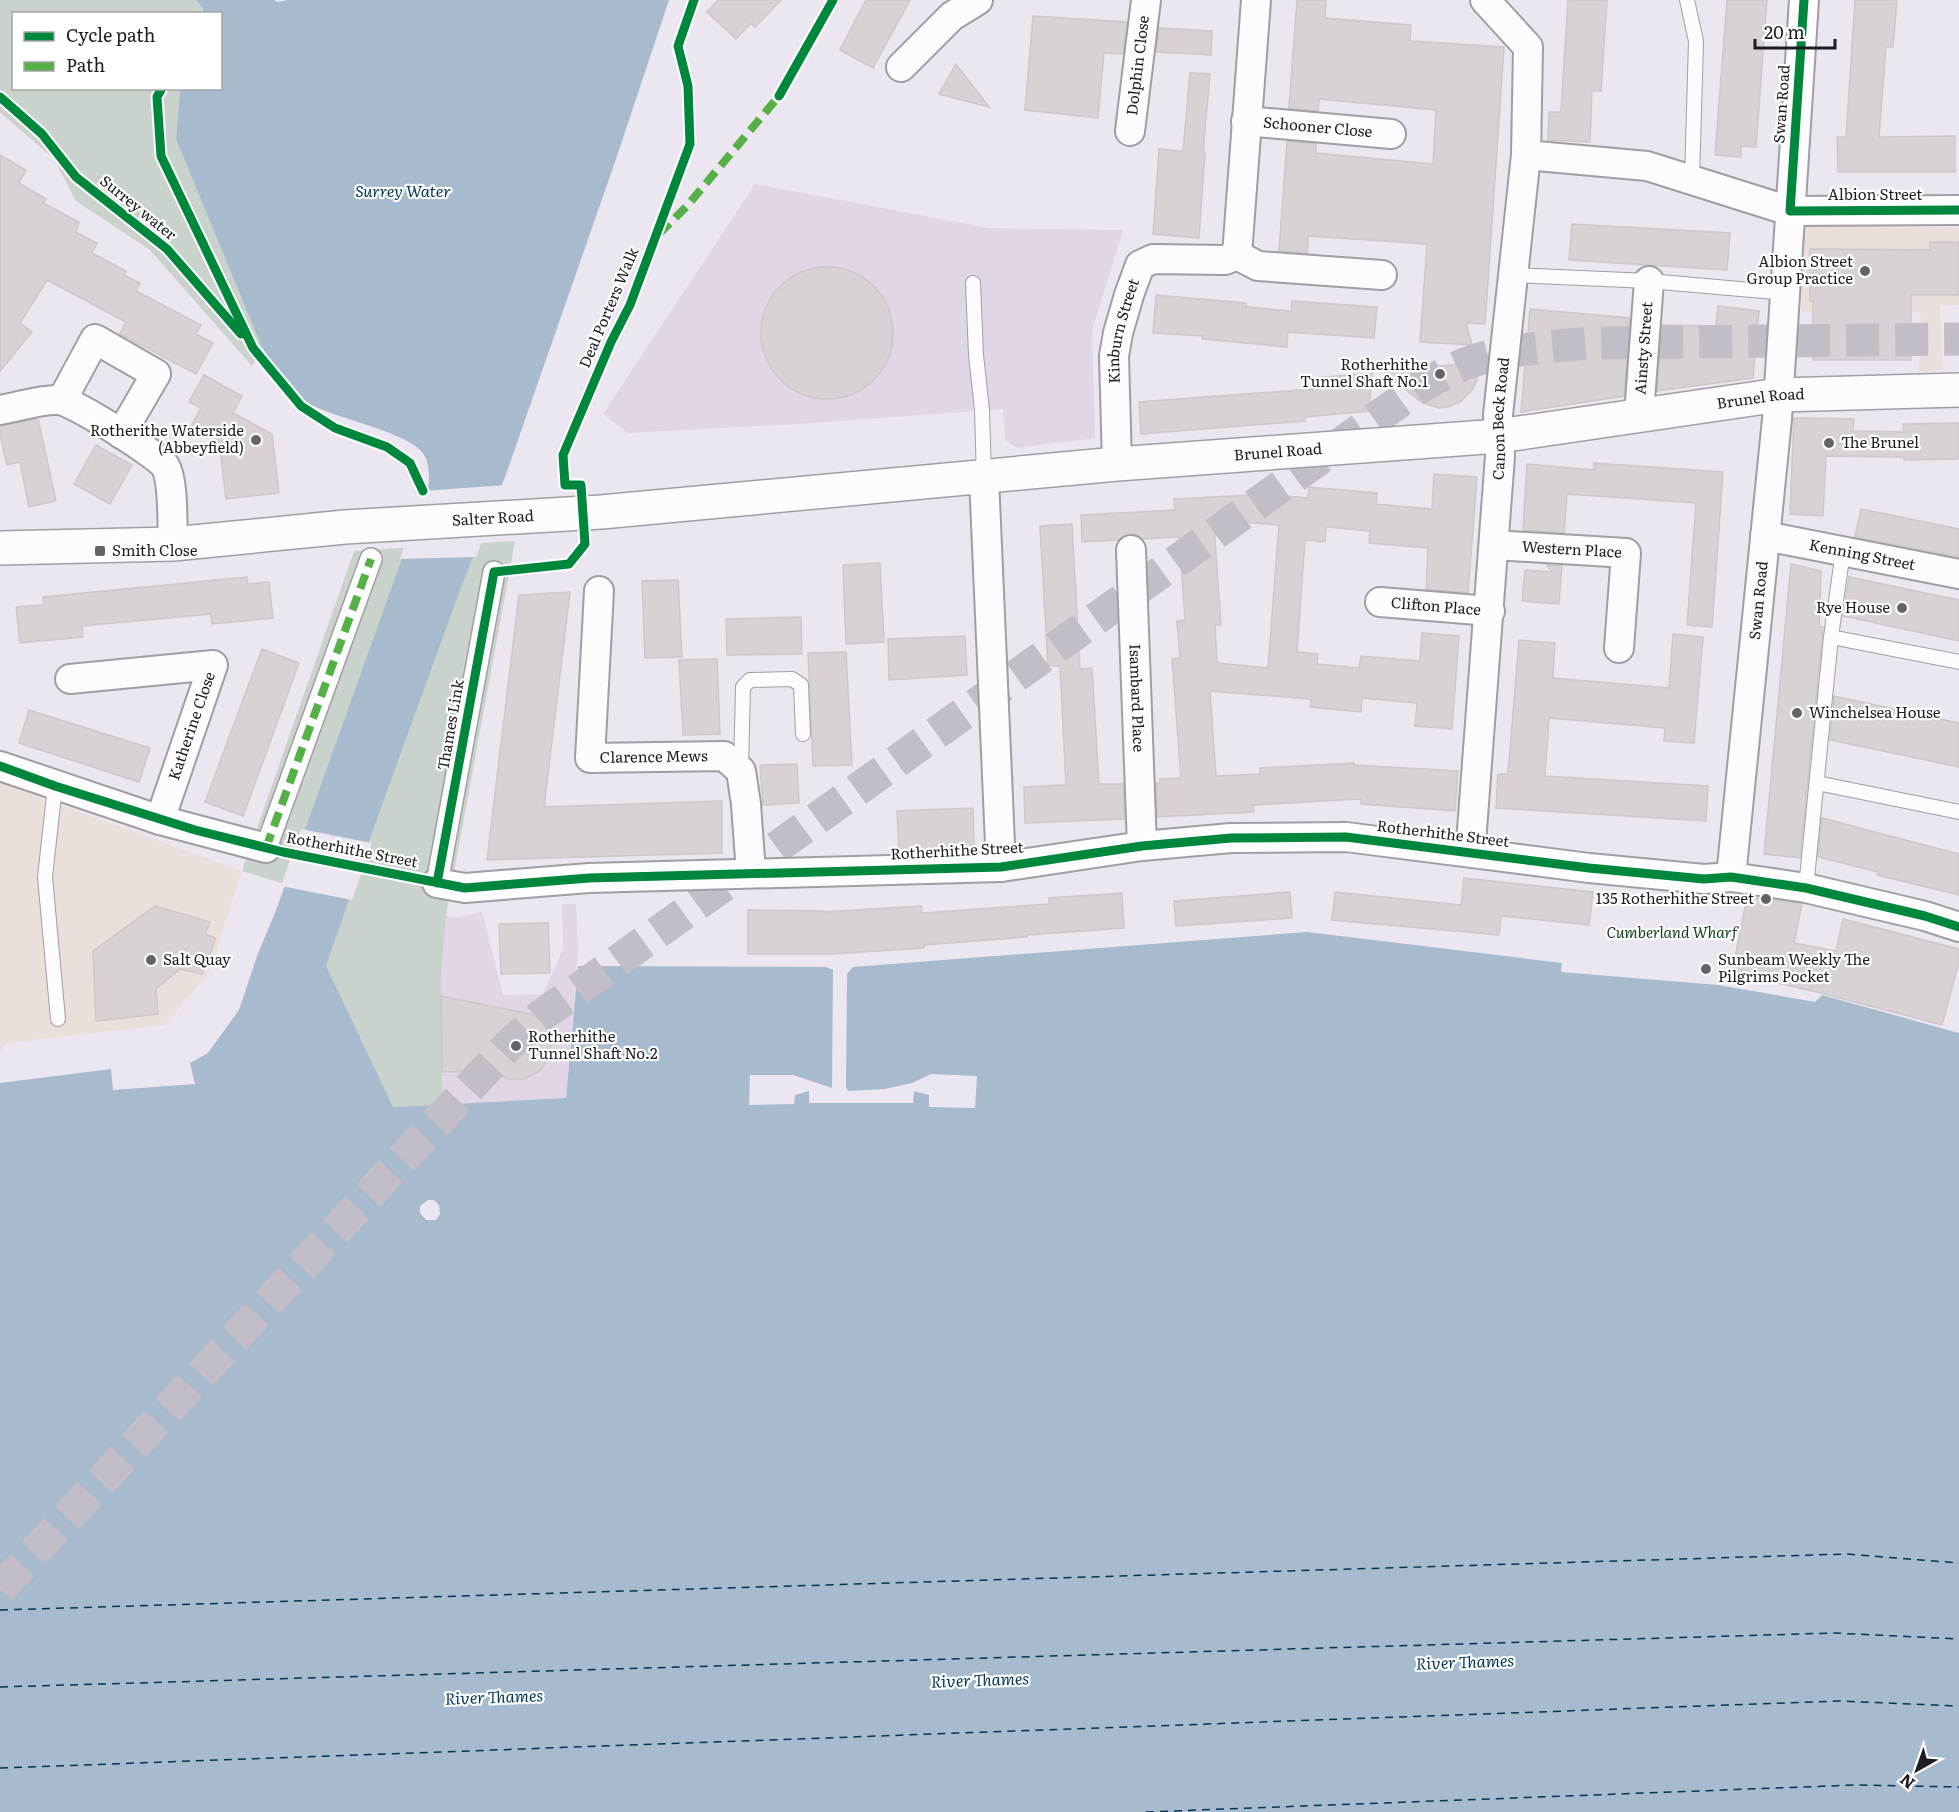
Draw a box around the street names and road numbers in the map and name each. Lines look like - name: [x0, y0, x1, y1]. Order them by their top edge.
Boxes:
- street label: Dolphin Close: [1119, 14, 1154, 116]
- street label: Swan Road: [1766, 64, 1795, 144]
- street label: Schooner Close: [1262, 110, 1374, 142]
- street label: Surrey water: [96, 169, 182, 245]
- street label: Albion Street: [1828, 182, 1922, 205]
- street label: Deal Porters Walk: [572, 243, 644, 371]
- street label: Kinburn Street: [1101, 275, 1144, 384]
- street label: Ainsty Street: [1627, 301, 1657, 395]
- street label: Canon Beck Road: [1485, 356, 1514, 481]
- street label: Brunel Road: [1715, 381, 1805, 414]
- street label: Brunel Road: [1233, 436, 1323, 465]
- street label: Salter Road: [451, 503, 534, 531]
- street label: Kenning Street: [1807, 532, 1917, 575]
- street label: Western Place: [1521, 534, 1623, 563]
- street label: Swan Road: [1742, 560, 1773, 641]
- street label: Clifton Place: [1390, 590, 1482, 620]
- street label: Isambard Place: [1124, 643, 1152, 753]
- street label: Katherine Close: [161, 668, 220, 783]
- street label: Thames Link: [430, 677, 469, 772]
- street label: Clarence Mews: [600, 743, 708, 768]
- street label: Rotherhithe Street: [1376, 813, 1511, 852]
- street label: Rotherhithe Street: [285, 825, 420, 873]
- street label: Rotherhithe Street: [890, 835, 1024, 864]

